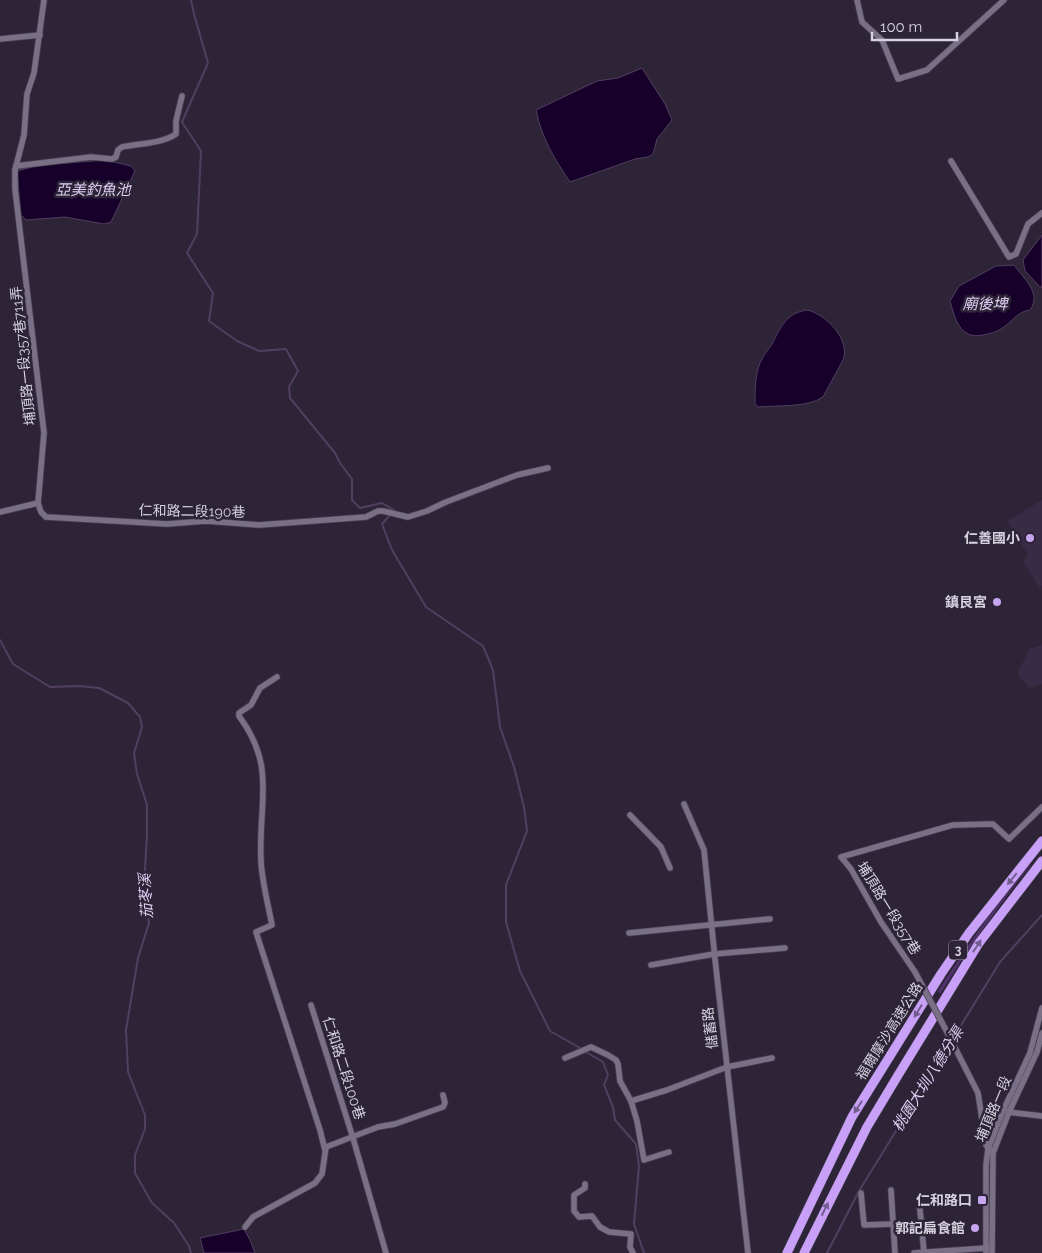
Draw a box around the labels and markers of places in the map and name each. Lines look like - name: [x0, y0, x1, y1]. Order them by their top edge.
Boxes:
- place label: 仁善國小: [964, 530, 1020, 546]
- marker: 仁善國小: [1024, 532, 1036, 544]
- place label: 鎮艮宮: [945, 594, 987, 610]
- marker: 鎮艮宮: [991, 596, 1003, 608]
- place label: 仁和路口: [916, 1192, 972, 1208]
- marker: 仁和路口: [976, 1194, 988, 1206]
- place label: 郭記扁食館: [895, 1220, 965, 1236]
- marker: 郭記扁食館: [969, 1222, 981, 1234]

